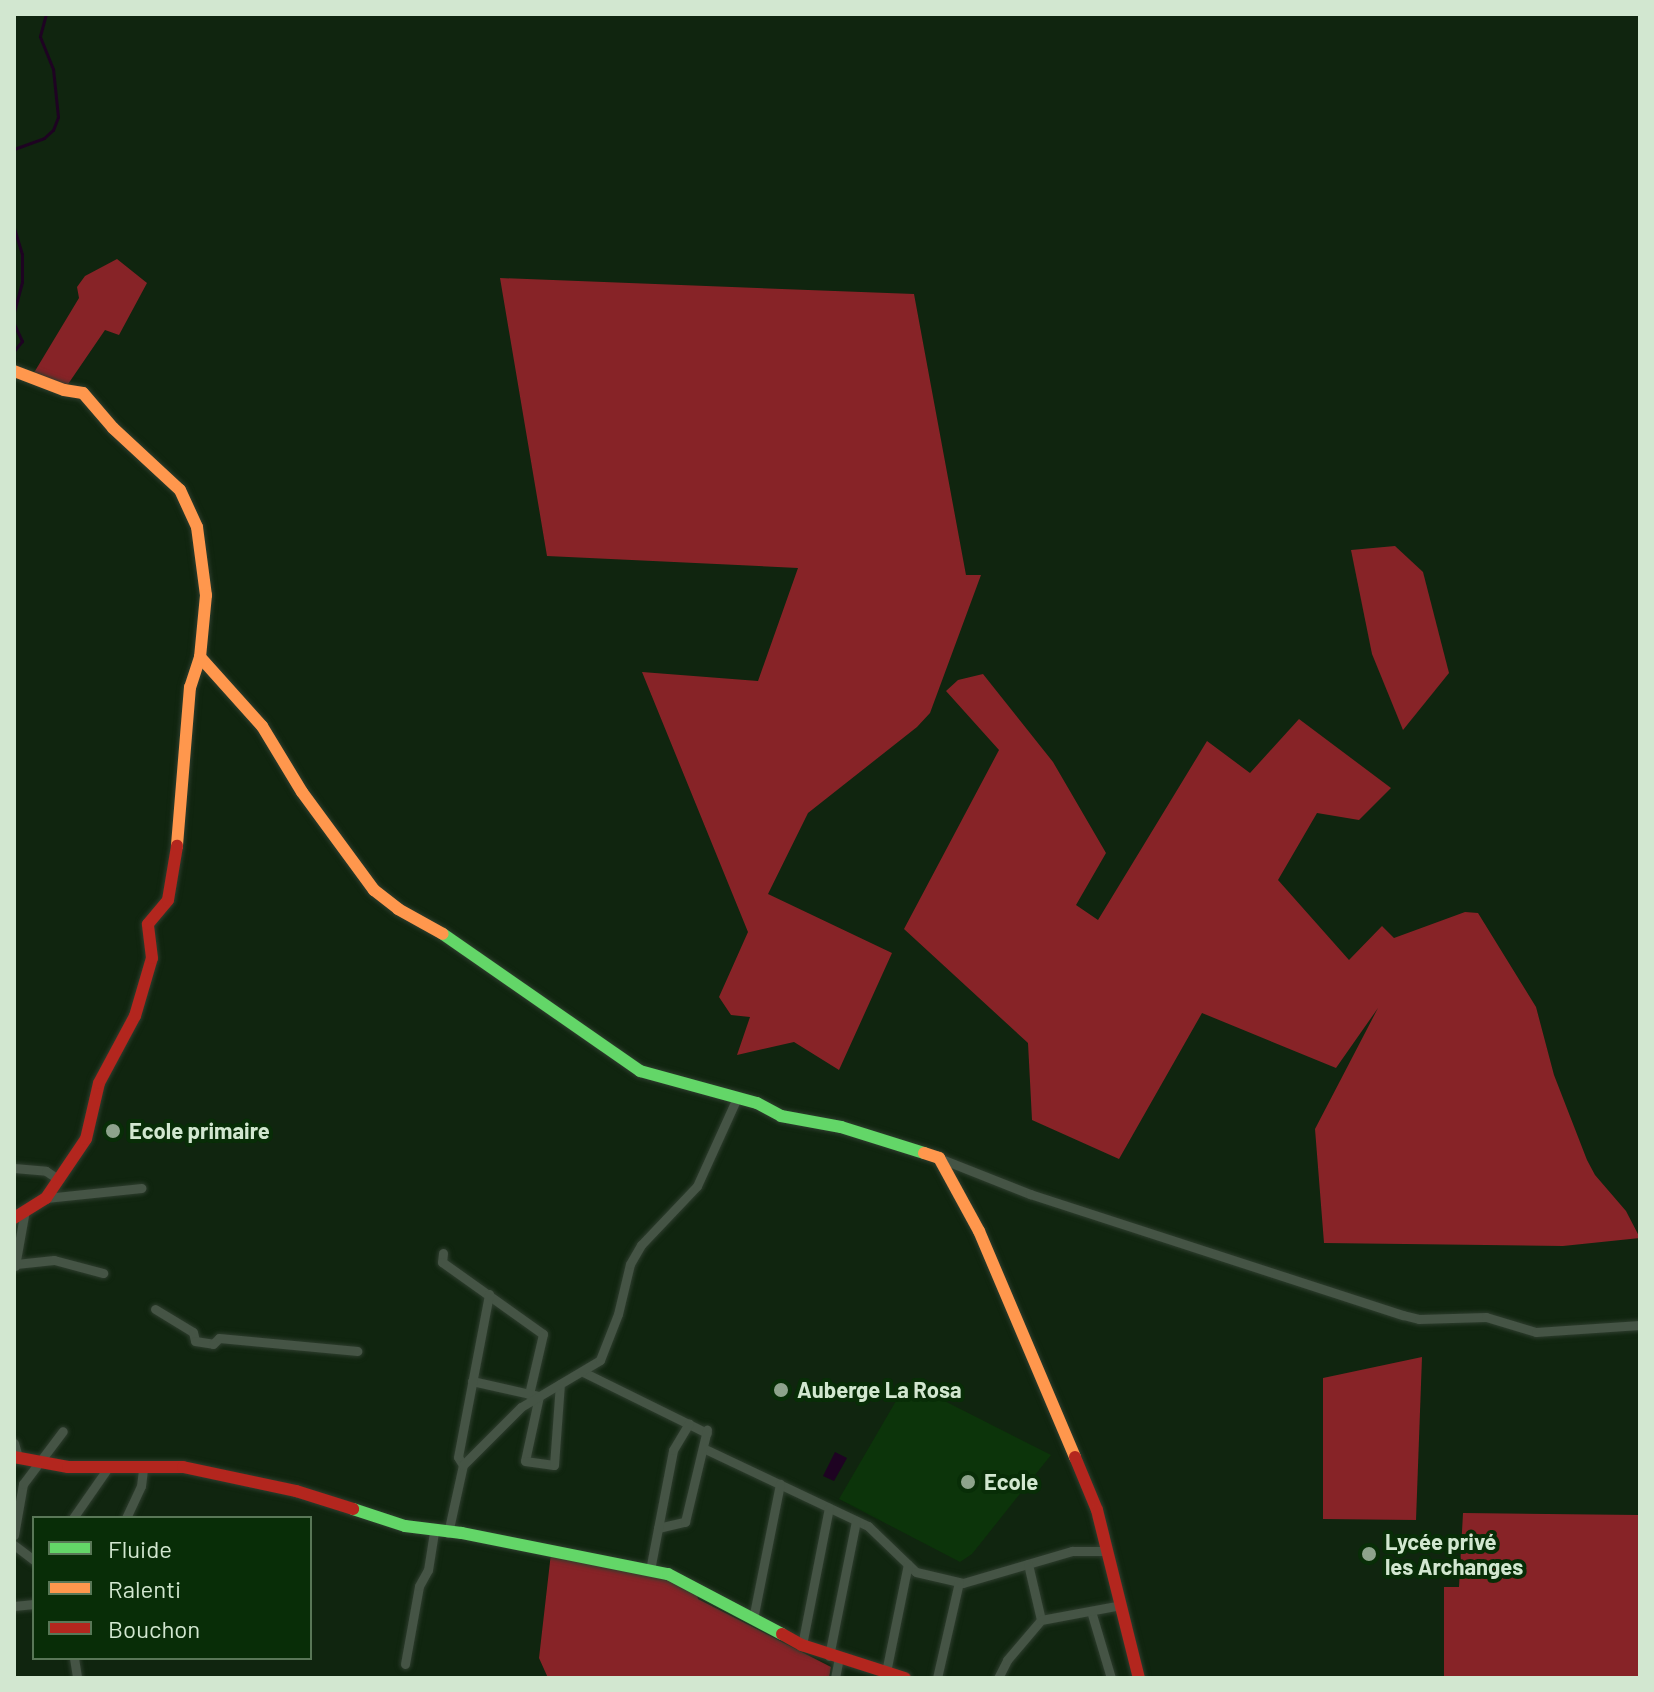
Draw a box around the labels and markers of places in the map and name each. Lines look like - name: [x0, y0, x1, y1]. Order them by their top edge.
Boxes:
- place label: Ecole primaire: [129, 1118, 270, 1144]
- marker: Ecole primaire: [104, 1122, 122, 1140]
- place label: Auberge La Rosa: [797, 1377, 962, 1403]
- marker: Auberge La Rosa: [772, 1381, 790, 1399]
- place label: Ecole: [984, 1469, 1038, 1495]
- marker: Ecole: [959, 1473, 977, 1491]
- place label: Lycée privé les Archanges: [1385, 1528, 1523, 1580]
- marker: Lycée privé les Archanges: [1360, 1545, 1378, 1563]

